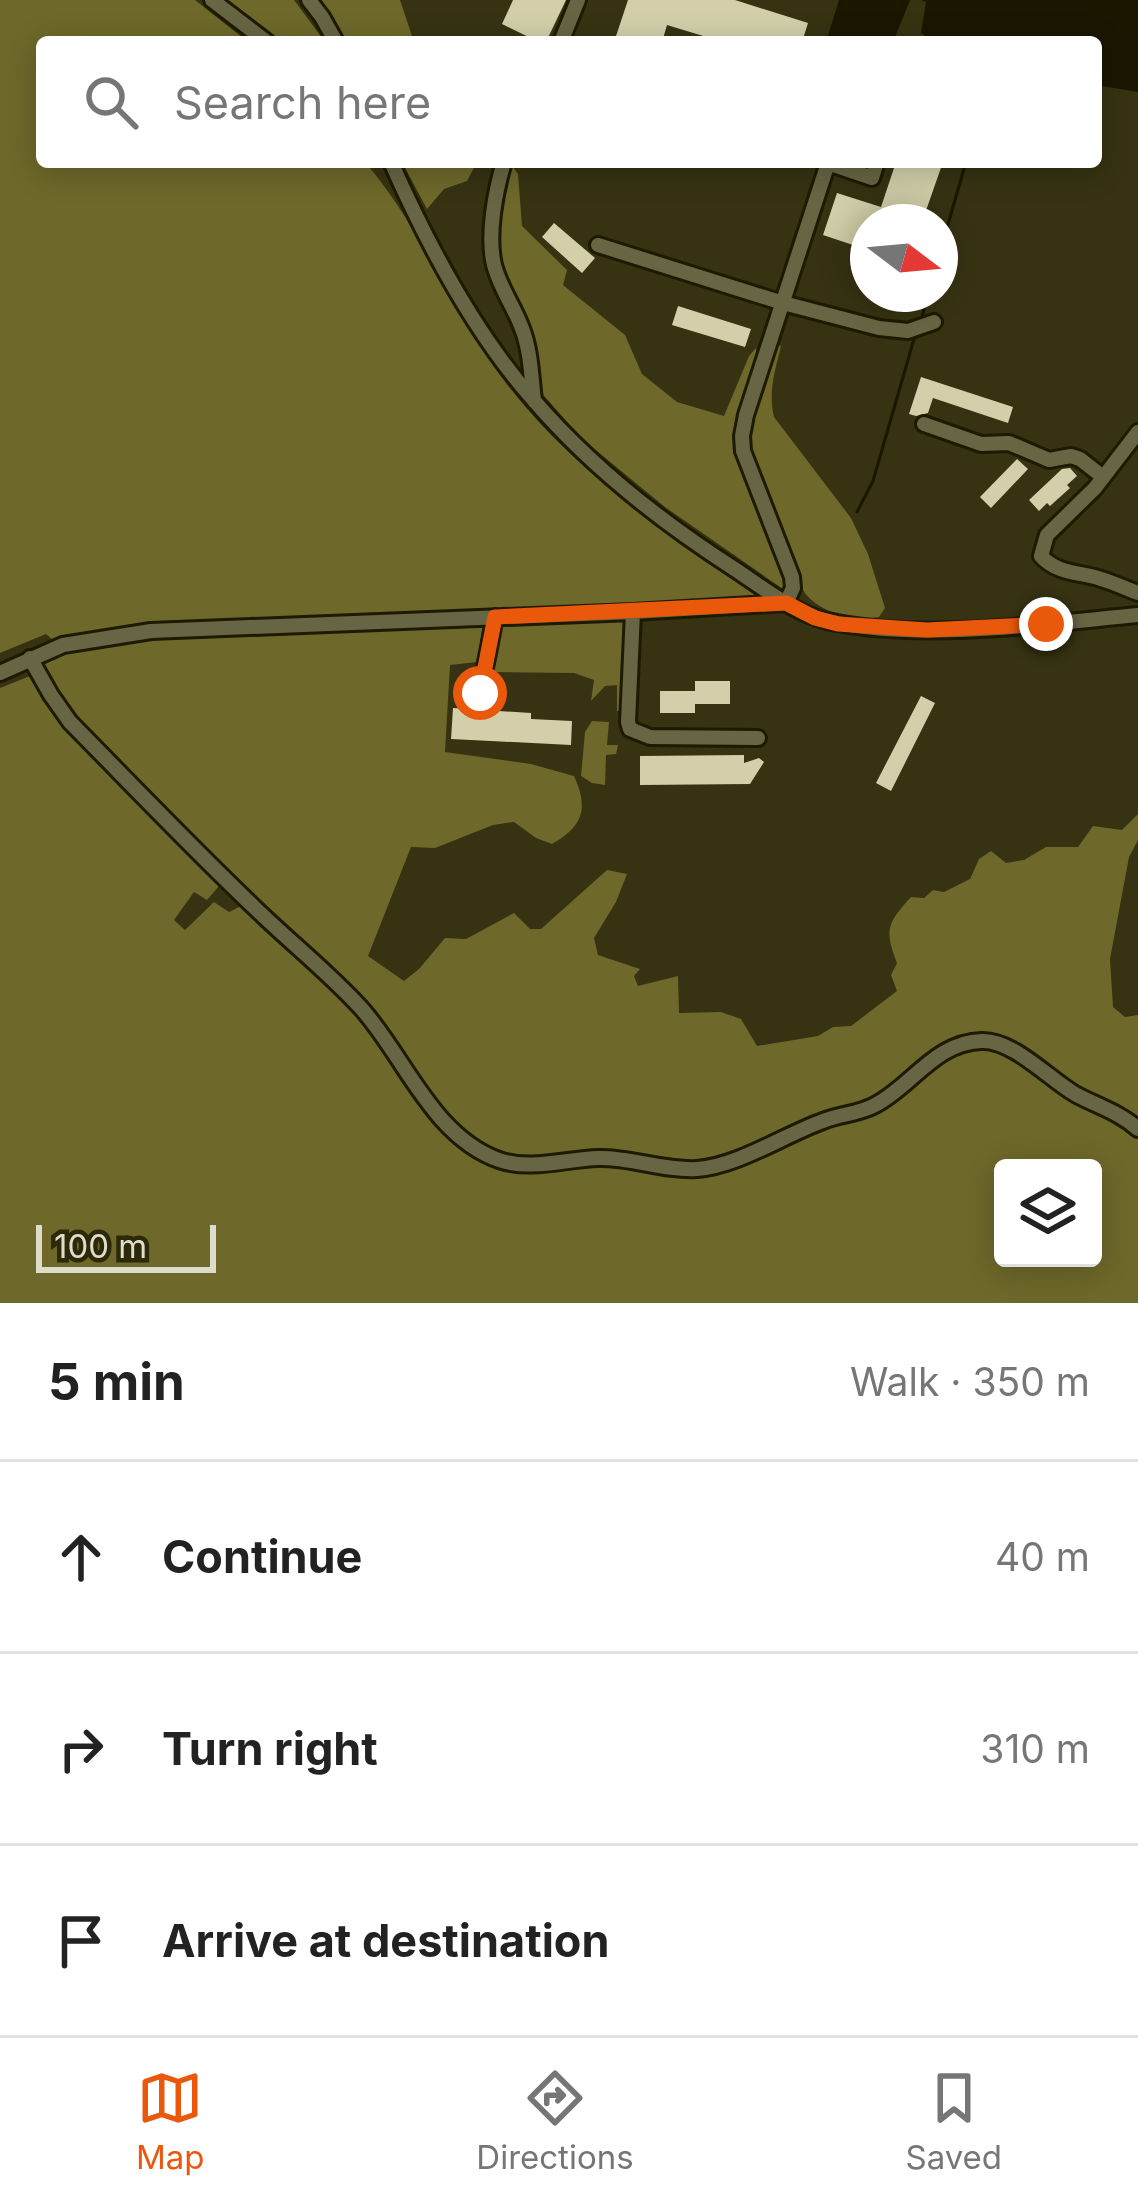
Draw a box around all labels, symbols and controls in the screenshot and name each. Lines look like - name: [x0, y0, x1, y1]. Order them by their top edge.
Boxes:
- search box: [36, 36, 1102, 168]
- icon: search: [78, 69, 144, 135]
- text: Search here: [174, 75, 431, 130]
- north arrow: [850, 204, 958, 312]
- route end: [1019, 597, 1073, 651]
- route start: [453, 666, 507, 720]
- map controls: [994, 1159, 1102, 1267]
- button: layers: [994, 1159, 1102, 1267]
- scale bar: [36, 1219, 216, 1272]
- text: 100 m: [54, 1226, 147, 1266]
- text: 5 min: [48, 1351, 185, 1412]
- text: Walk · 350 m: [850, 1358, 1090, 1405]
- icon: ahead: [48, 1524, 114, 1590]
- text: Continue: [162, 1529, 362, 1584]
- text: 40 m: [995, 1533, 1090, 1580]
- icon: right: [48, 1716, 114, 1782]
- text: Turn right: [162, 1721, 378, 1776]
- text: 310 m: [980, 1725, 1090, 1772]
- icon: arrive: [48, 1908, 114, 1974]
- text: Arrive at destination: [162, 1913, 609, 1968]
- tab: Map: [136, 2065, 204, 2177]
- tab: Directions: [476, 2065, 634, 2177]
- tab: Saved: [905, 2065, 1002, 2177]

